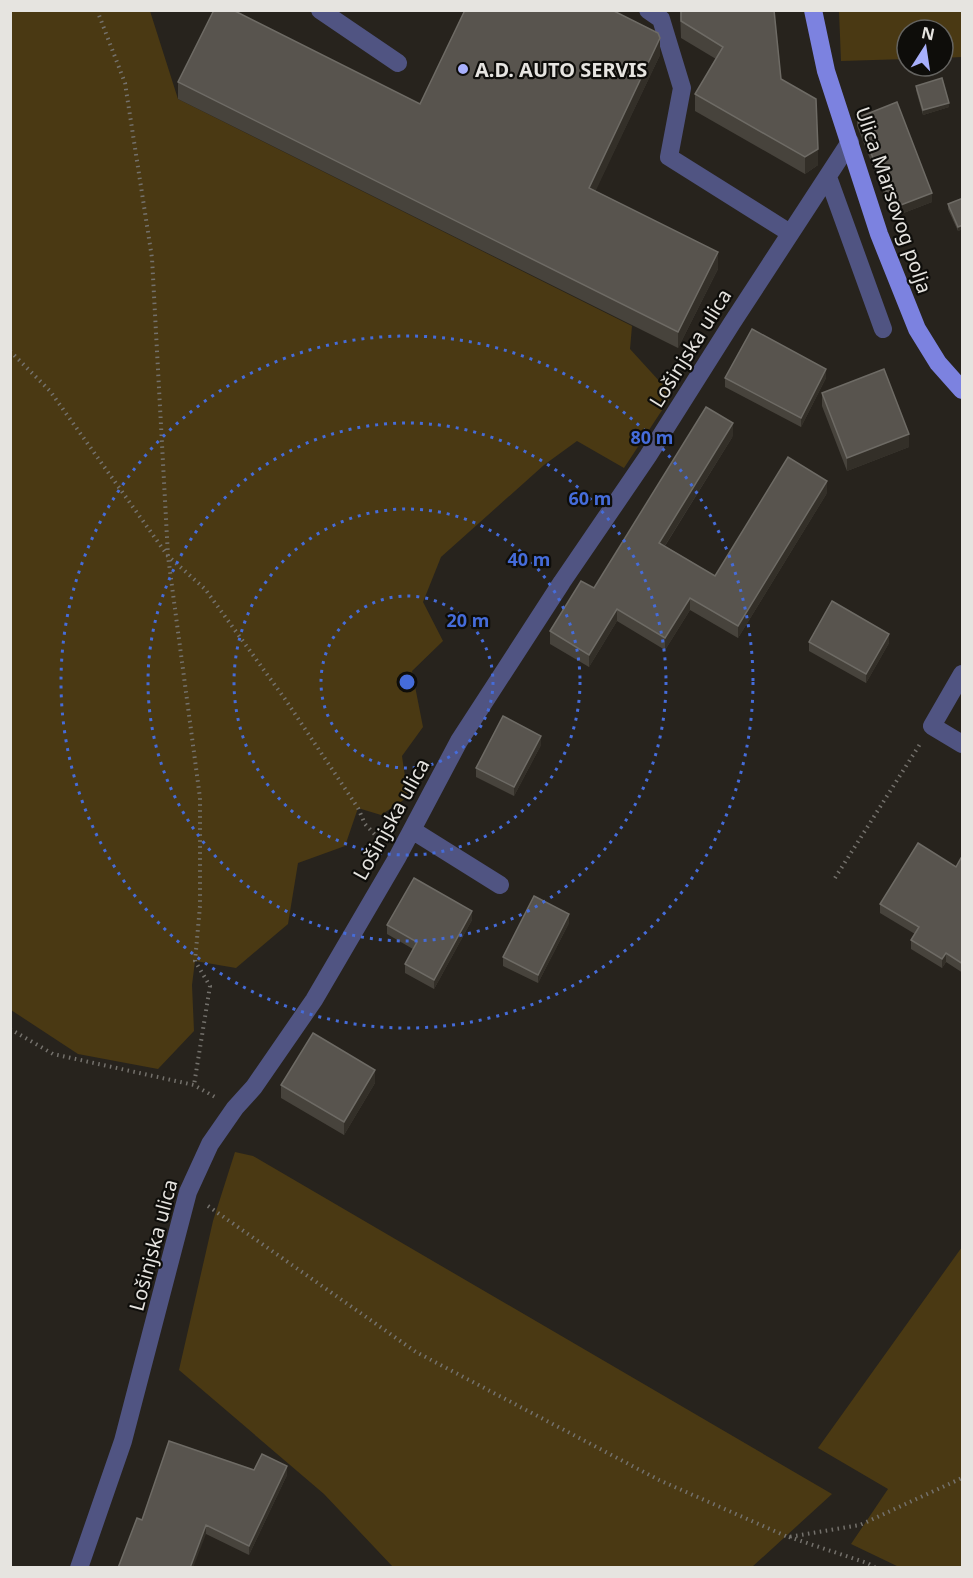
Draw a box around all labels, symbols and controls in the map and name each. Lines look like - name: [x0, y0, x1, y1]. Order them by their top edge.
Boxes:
- north arrow: [895, 18, 955, 78]
- text: N: [919, 21, 937, 45]
- place label: A.D. AUTO SERVIS: [475, 56, 647, 83]
- marker: A.D. AUTO SERVIS: [456, 62, 470, 76]
- street label: Ulica Marsovog polja: [849, 103, 939, 297]
- street label: Lošinjska ulica: [643, 284, 737, 412]
- text: 80 m: [631, 425, 673, 449]
- text: 60 m: [569, 486, 611, 510]
- text: 40 m: [508, 547, 550, 571]
- text: 20 m: [447, 608, 489, 632]
- centre of rings: [397, 672, 417, 692]
- street label: Lošinjska ulica: [346, 753, 436, 885]
- street label: Lošinjska ulica: [122, 1176, 184, 1314]

